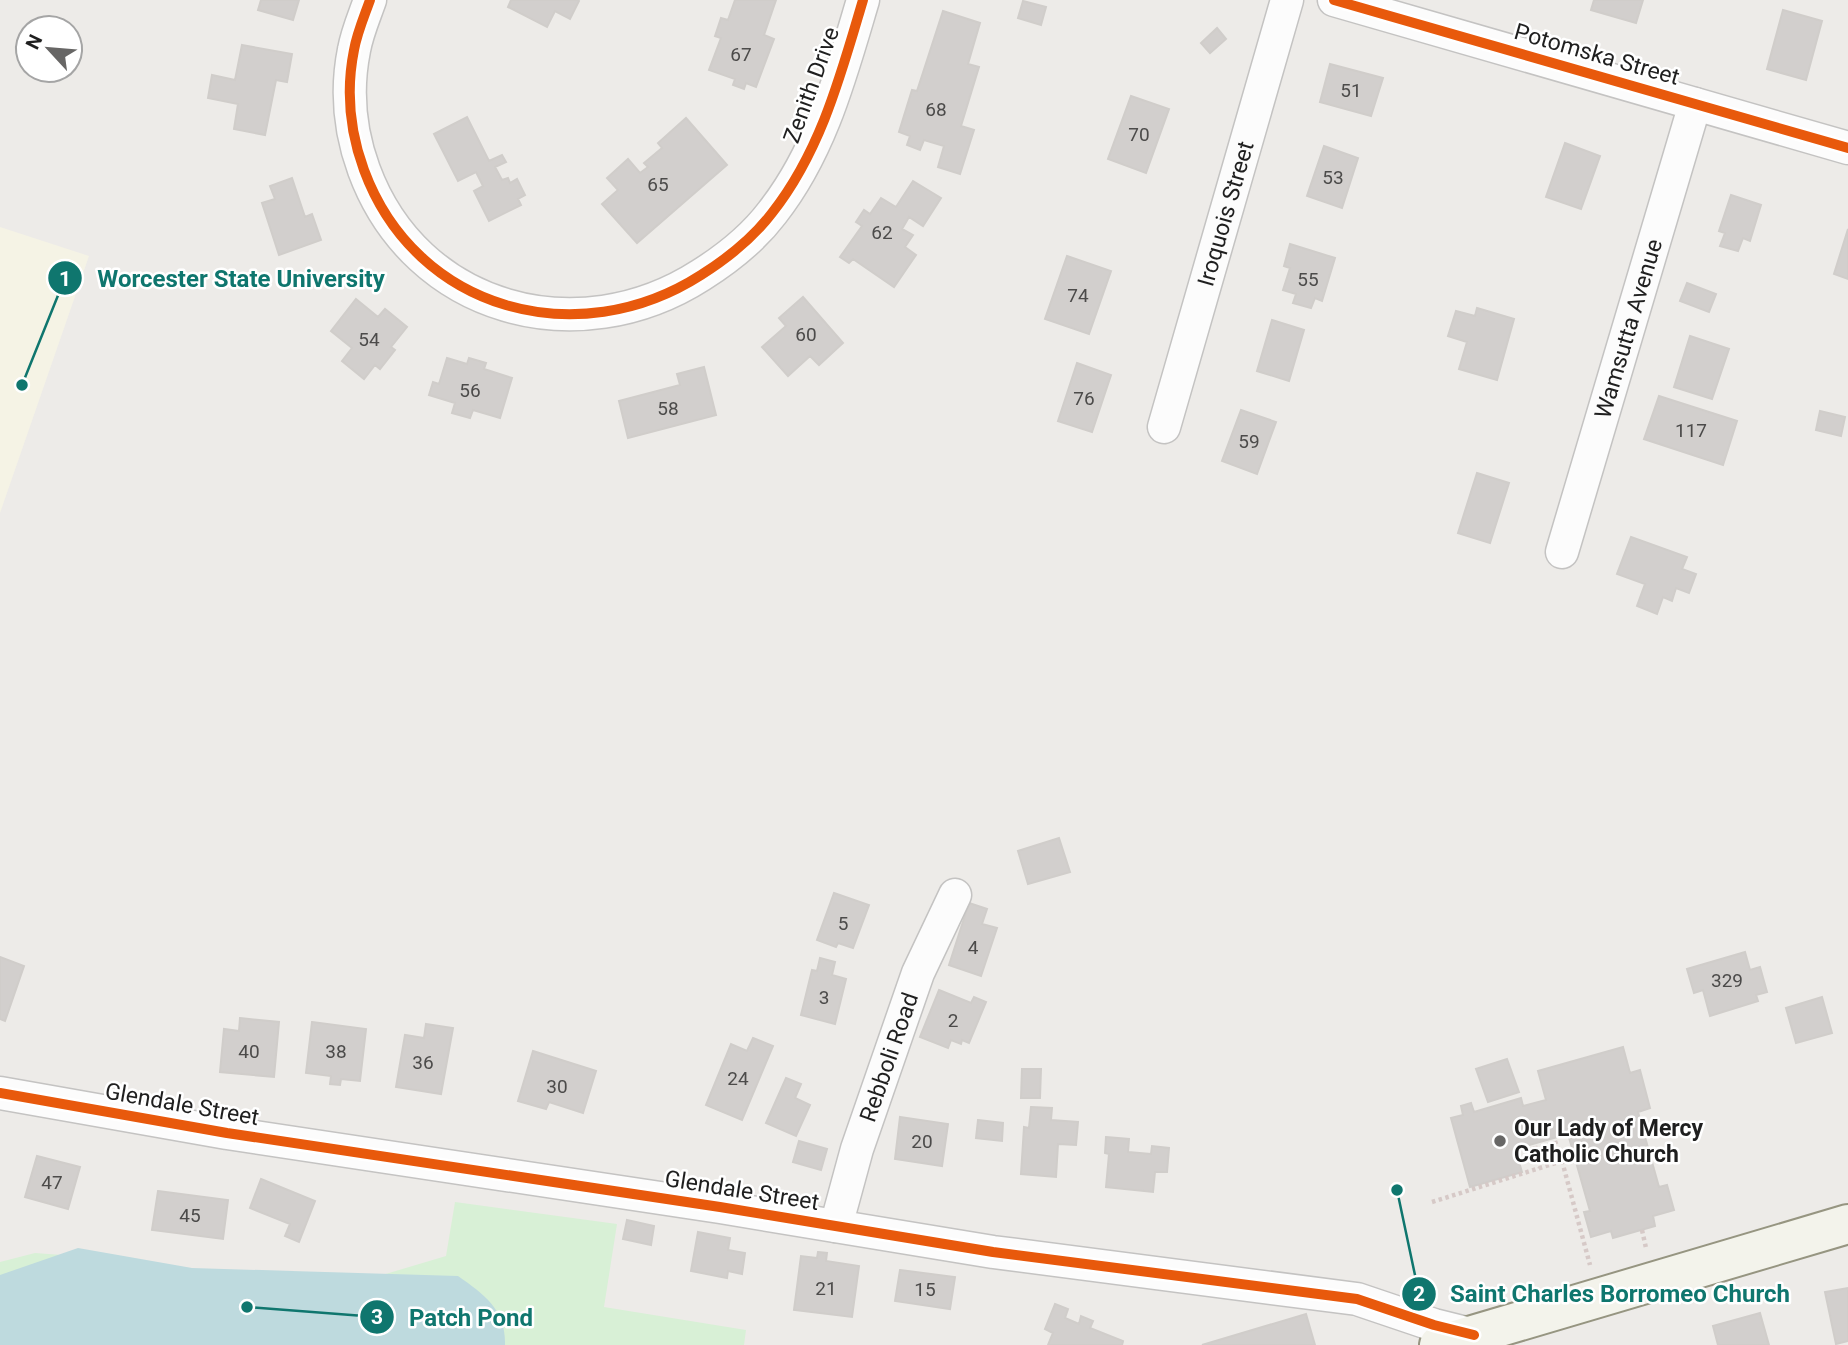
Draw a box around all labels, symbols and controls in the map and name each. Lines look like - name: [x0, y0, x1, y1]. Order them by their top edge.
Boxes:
- north arrow: [14, 14, 84, 84]
- street label: Potomska Street: [1511, 18, 1683, 91]
- street label: Zenith Drive: [778, 23, 845, 147]
- text: N: [21, 31, 47, 53]
- house number: 67: [730, 43, 752, 66]
- house number: 51: [1340, 79, 1362, 102]
- house number: 68: [925, 98, 947, 121]
- house number: 70: [1128, 123, 1150, 146]
- street label: Iroquois Street: [1192, 138, 1260, 290]
- house number: 53: [1322, 166, 1344, 189]
- house number: 65: [647, 173, 669, 196]
- house number: 62: [871, 221, 893, 244]
- street label: Wamsutta Avenue: [1589, 236, 1668, 422]
- callout: Worcester State University: [48, 256, 398, 301]
- text: Worcester State University: [97, 265, 386, 293]
- text: 1: [59, 267, 71, 291]
- house number: 55: [1297, 268, 1319, 291]
- house number: 74: [1067, 284, 1089, 307]
- house number: 60: [795, 323, 817, 346]
- house number: 54: [358, 328, 380, 351]
- house number: 56: [459, 379, 481, 402]
- house number: 76: [1073, 387, 1095, 410]
- house number: 58: [657, 397, 679, 420]
- house number: 117: [1675, 419, 1707, 442]
- house number: 59: [1238, 430, 1260, 453]
- house number: 5: [838, 912, 848, 935]
- house number: 4: [968, 936, 979, 959]
- house number: 329: [1711, 969, 1743, 992]
- house number: 3: [819, 986, 829, 1009]
- street label: Rebboli Road: [854, 989, 924, 1126]
- house number: 2: [948, 1009, 958, 1032]
- house number: 40: [238, 1040, 260, 1063]
- house number: 38: [325, 1040, 347, 1063]
- house number: 36: [412, 1051, 434, 1074]
- house number: 24: [727, 1067, 749, 1090]
- house number: 30: [546, 1075, 568, 1098]
- street label: Glendale Street: [103, 1078, 261, 1131]
- place label: Our Lady of Mercy Catholic Church: [1514, 1115, 1704, 1168]
- house number: 20: [911, 1130, 933, 1153]
- marker: Our Lady of Mercy Catholic Church: [1492, 1133, 1508, 1149]
- street label: Glendale Street: [663, 1165, 821, 1216]
- house number: 47: [41, 1171, 63, 1194]
- house number: 45: [179, 1204, 201, 1227]
- callout: Saint Charles Borromeo Church: [1401, 1272, 1804, 1317]
- house number: 21: [815, 1277, 837, 1300]
- house number: 15: [914, 1278, 936, 1301]
- text: Saint Charles Borromeo Church: [1450, 1280, 1790, 1308]
- text: 2: [1413, 1282, 1425, 1306]
- callout: Patch Pond: [360, 1295, 547, 1340]
- text: Patch Pond: [409, 1304, 533, 1332]
- text: 3: [371, 1305, 383, 1329]

